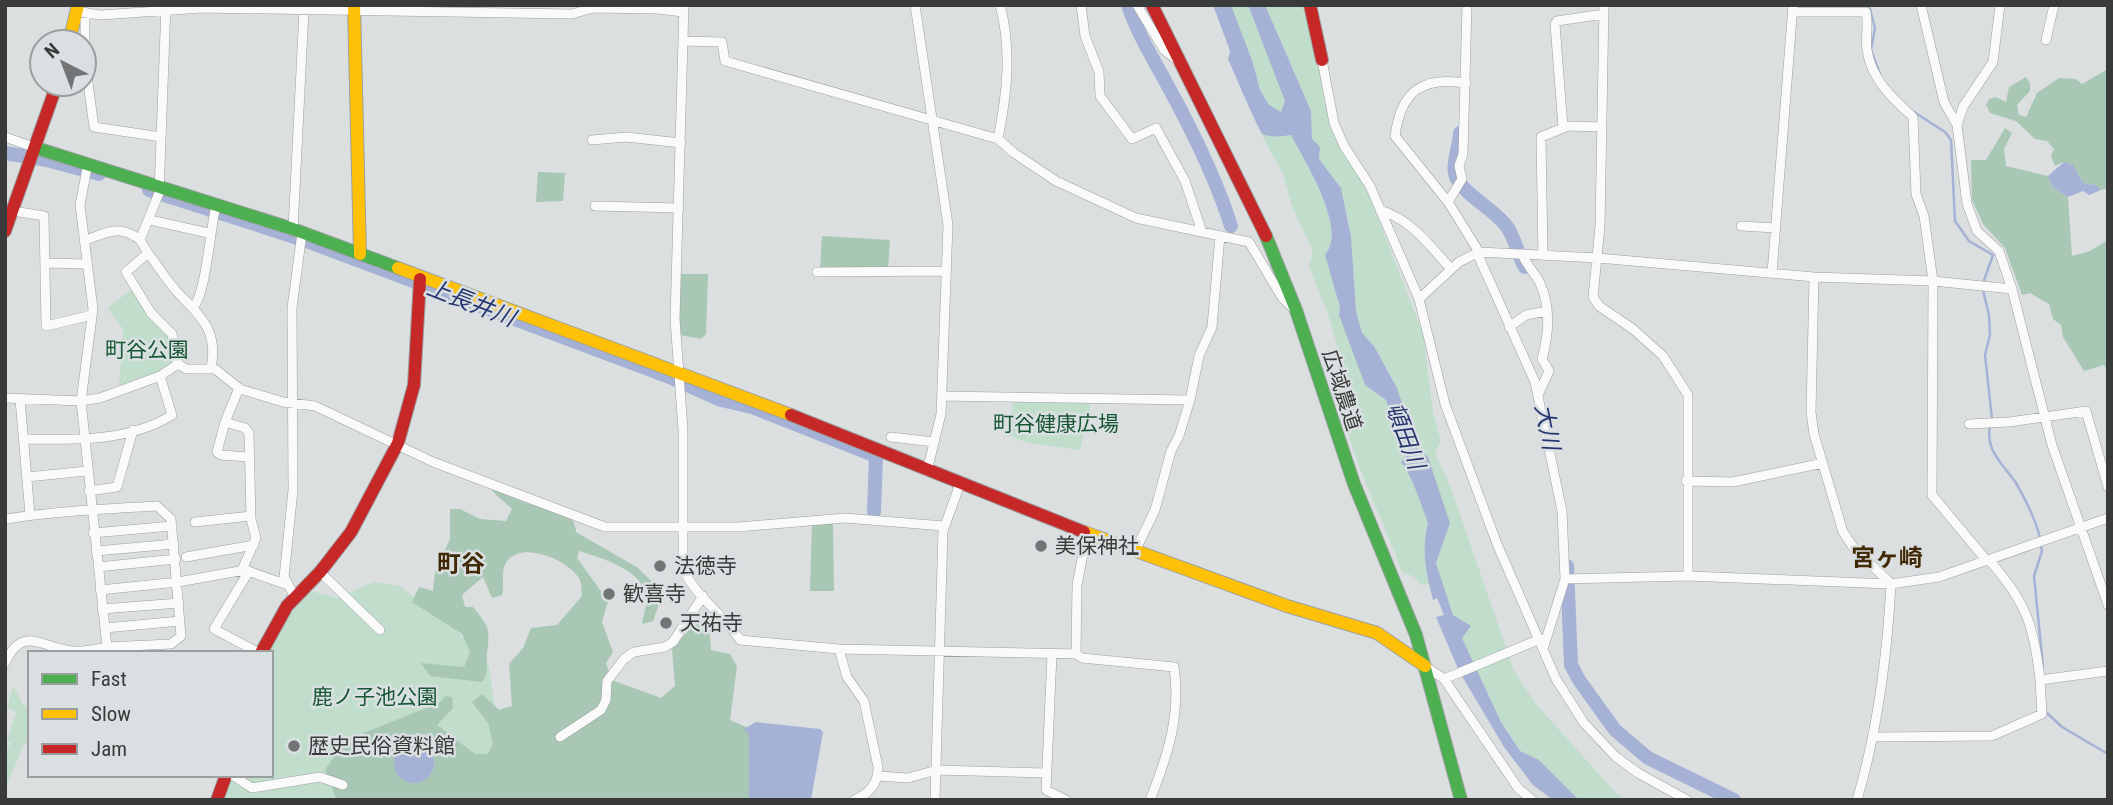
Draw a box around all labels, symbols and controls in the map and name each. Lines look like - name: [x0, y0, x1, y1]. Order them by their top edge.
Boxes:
- north arrow: [28, 28, 98, 98]
- text: N: [40, 38, 64, 63]
- water label: 上長井川: [423, 274, 522, 333]
- park label: 町谷公園: [105, 338, 189, 362]
- street label: 広域農道: [1318, 346, 1366, 434]
- water label: 頓田川: [1380, 399, 1431, 476]
- water label: 大川: [1529, 402, 1565, 455]
- park label: 町谷健康広場: [993, 412, 1119, 436]
- place label: 美保神社: [1055, 534, 1139, 558]
- marker: 美保神社: [1033, 538, 1049, 554]
- district label: 宮ヶ崎: [1851, 544, 1923, 572]
- district label: 町谷: [437, 550, 485, 578]
- place label: 法徳寺: [674, 554, 737, 578]
- marker: 法徳寺: [652, 558, 668, 574]
- place label: 歓喜寺: [623, 582, 686, 606]
- marker: 歓喜寺: [601, 586, 617, 602]
- place label: 天祐寺: [680, 611, 743, 635]
- marker: 天祐寺: [658, 615, 674, 631]
- legend: [28, 651, 273, 777]
- text: Fast: [91, 667, 127, 691]
- park label: 鹿ノ子池公園: [312, 685, 438, 709]
- text: Slow: [91, 702, 131, 726]
- place label: 歴史民俗資料館: [308, 734, 455, 758]
- text: Jam: [91, 737, 127, 761]
- marker: 歴史民俗資料館: [286, 738, 302, 754]

